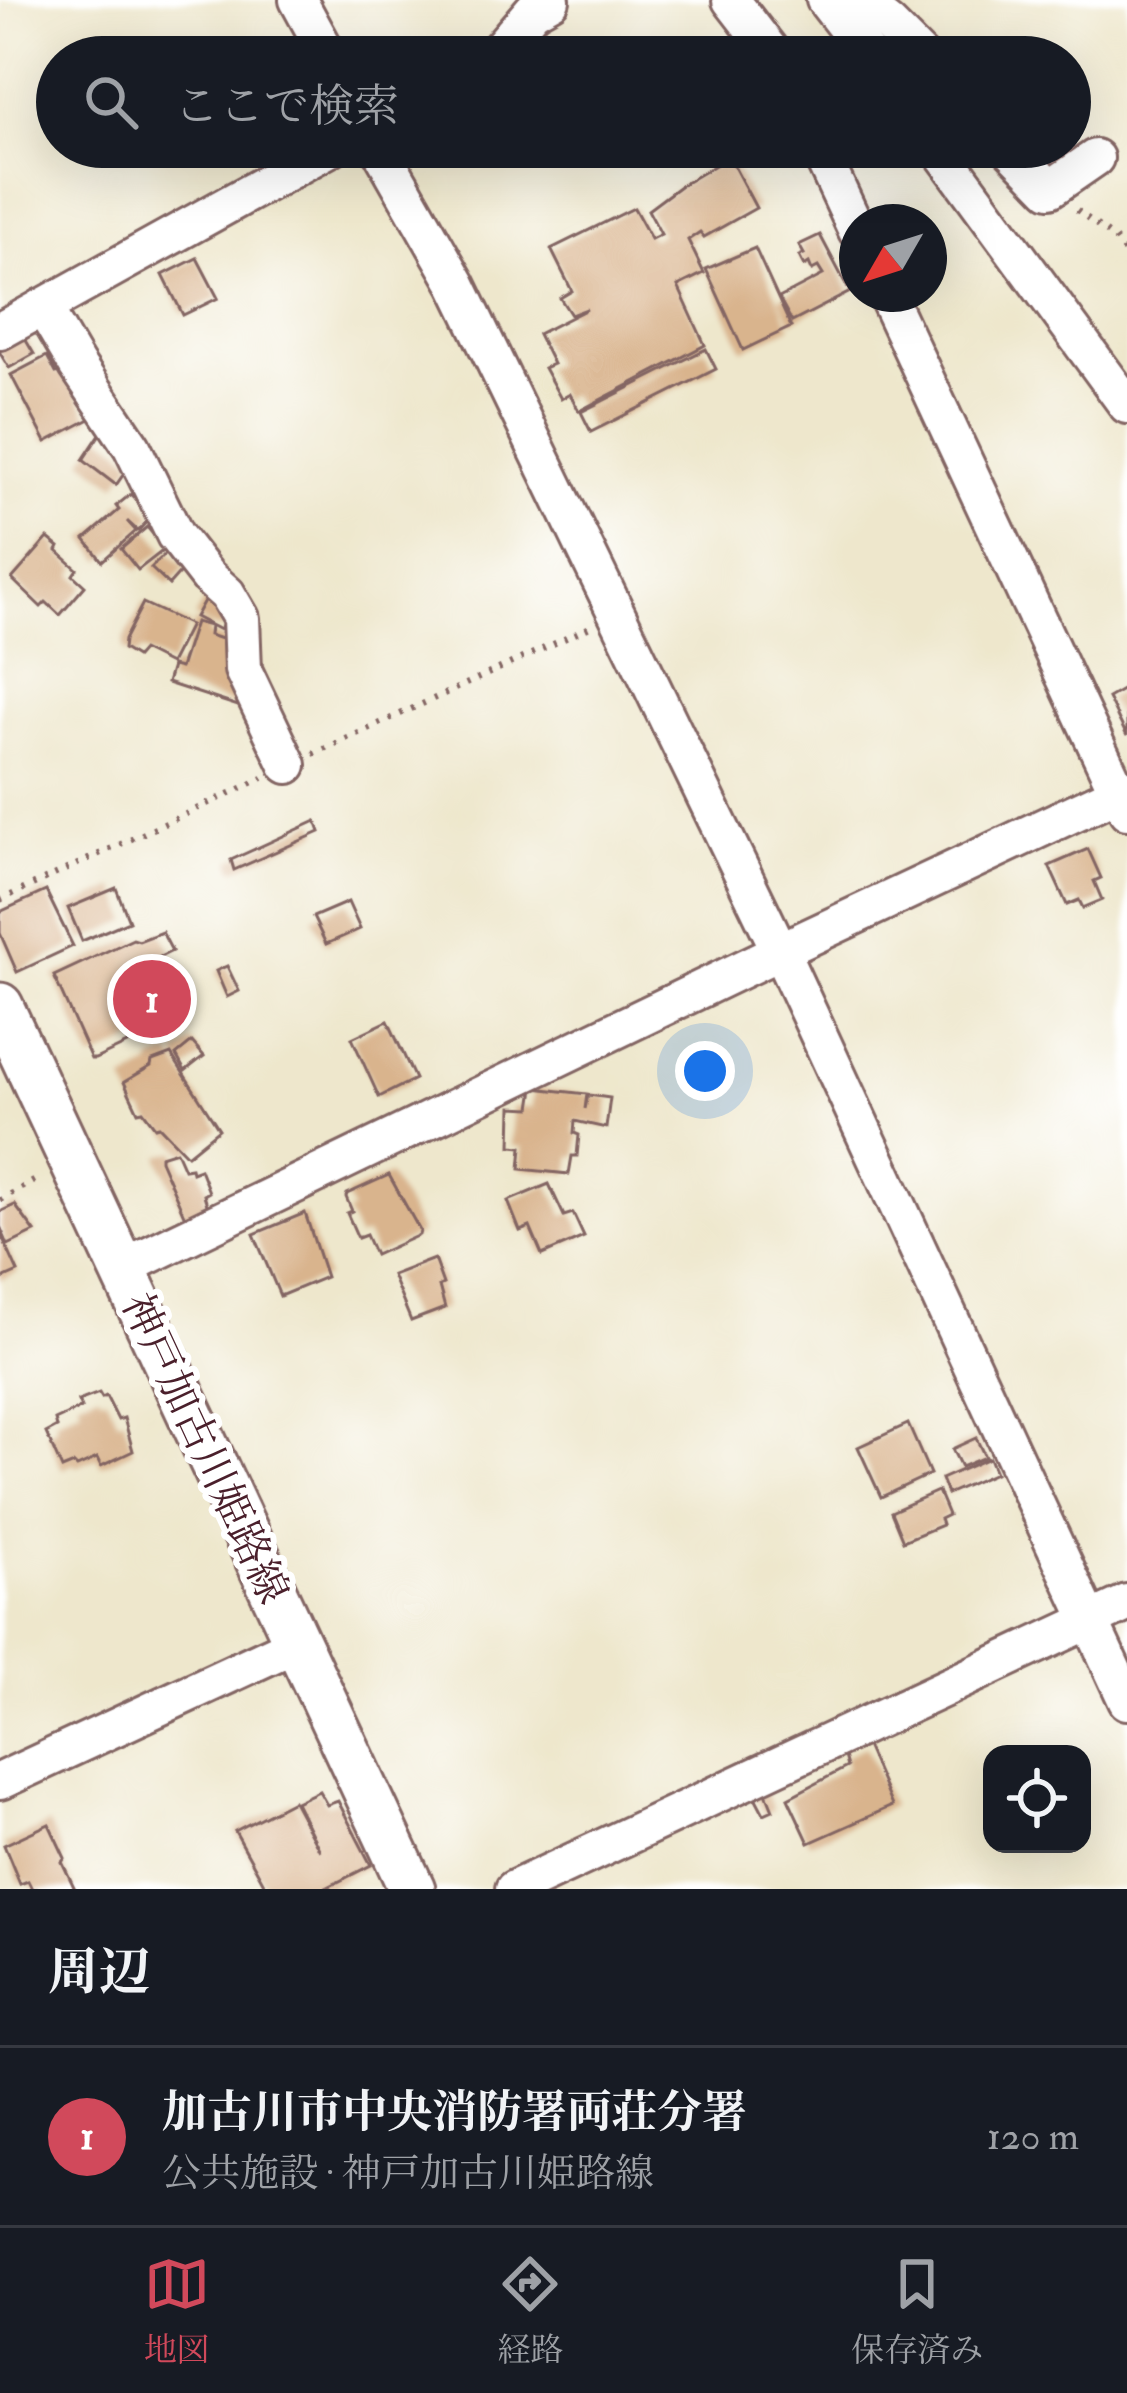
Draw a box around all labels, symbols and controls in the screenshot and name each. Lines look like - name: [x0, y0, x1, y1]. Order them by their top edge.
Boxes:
- search box: [36, 36, 1091, 168]
- icon: search: [78, 69, 144, 135]
- text: ここで検索: [174, 79, 399, 135]
- north arrow: [839, 204, 947, 312]
- pin: 1: [113, 954, 191, 1044]
- your location: [675, 1041, 735, 1101]
- street label: 神戸加古川姫路線: [110, 1286, 299, 1612]
- map controls: [983, 1745, 1091, 1853]
- button: locate: [983, 1745, 1091, 1853]
- text: 周辺: [48, 1941, 150, 2005]
- text: 加古川市中央消防署両荘分署: [162, 2085, 747, 2141]
- text: 1: [80, 2112, 94, 2161]
- text: 120 m: [987, 2112, 1079, 2161]
- text: 公共施設 · 神戸加古川姫路線: [162, 2149, 654, 2198]
- tab: 地図: [144, 2251, 210, 2371]
- tab: 経路: [497, 2251, 563, 2371]
- tab: 保存済み: [851, 2251, 983, 2371]

